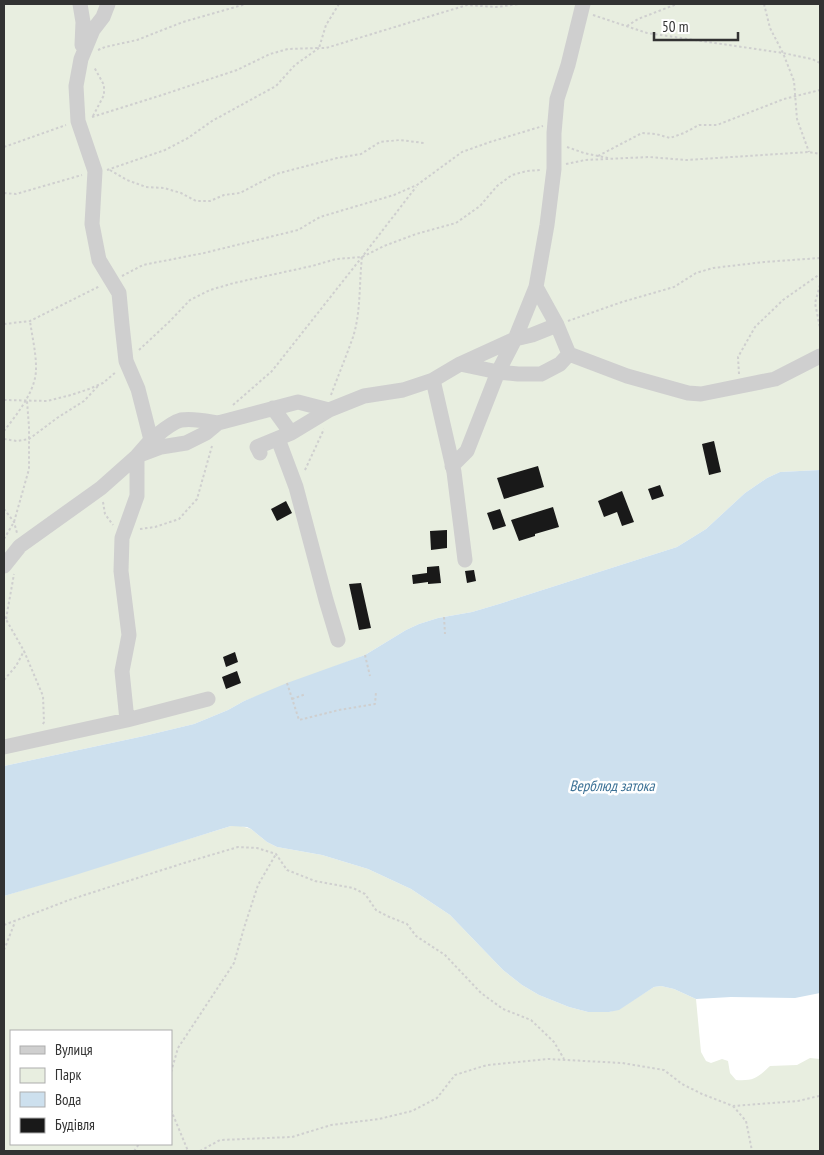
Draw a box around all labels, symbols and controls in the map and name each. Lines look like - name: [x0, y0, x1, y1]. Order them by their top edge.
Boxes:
- scale bar: [654, 10, 738, 42]
- text: 50 m: [662, 17, 688, 36]
- water label: Верблюд затока: [569, 776, 656, 795]
- legend: [10, 1030, 172, 1145]
- text: Вулиця: [55, 1040, 93, 1059]
- text: Парк: [55, 1065, 81, 1084]
- text: Вода: [55, 1090, 81, 1109]
- text: Будівля: [55, 1115, 95, 1134]

